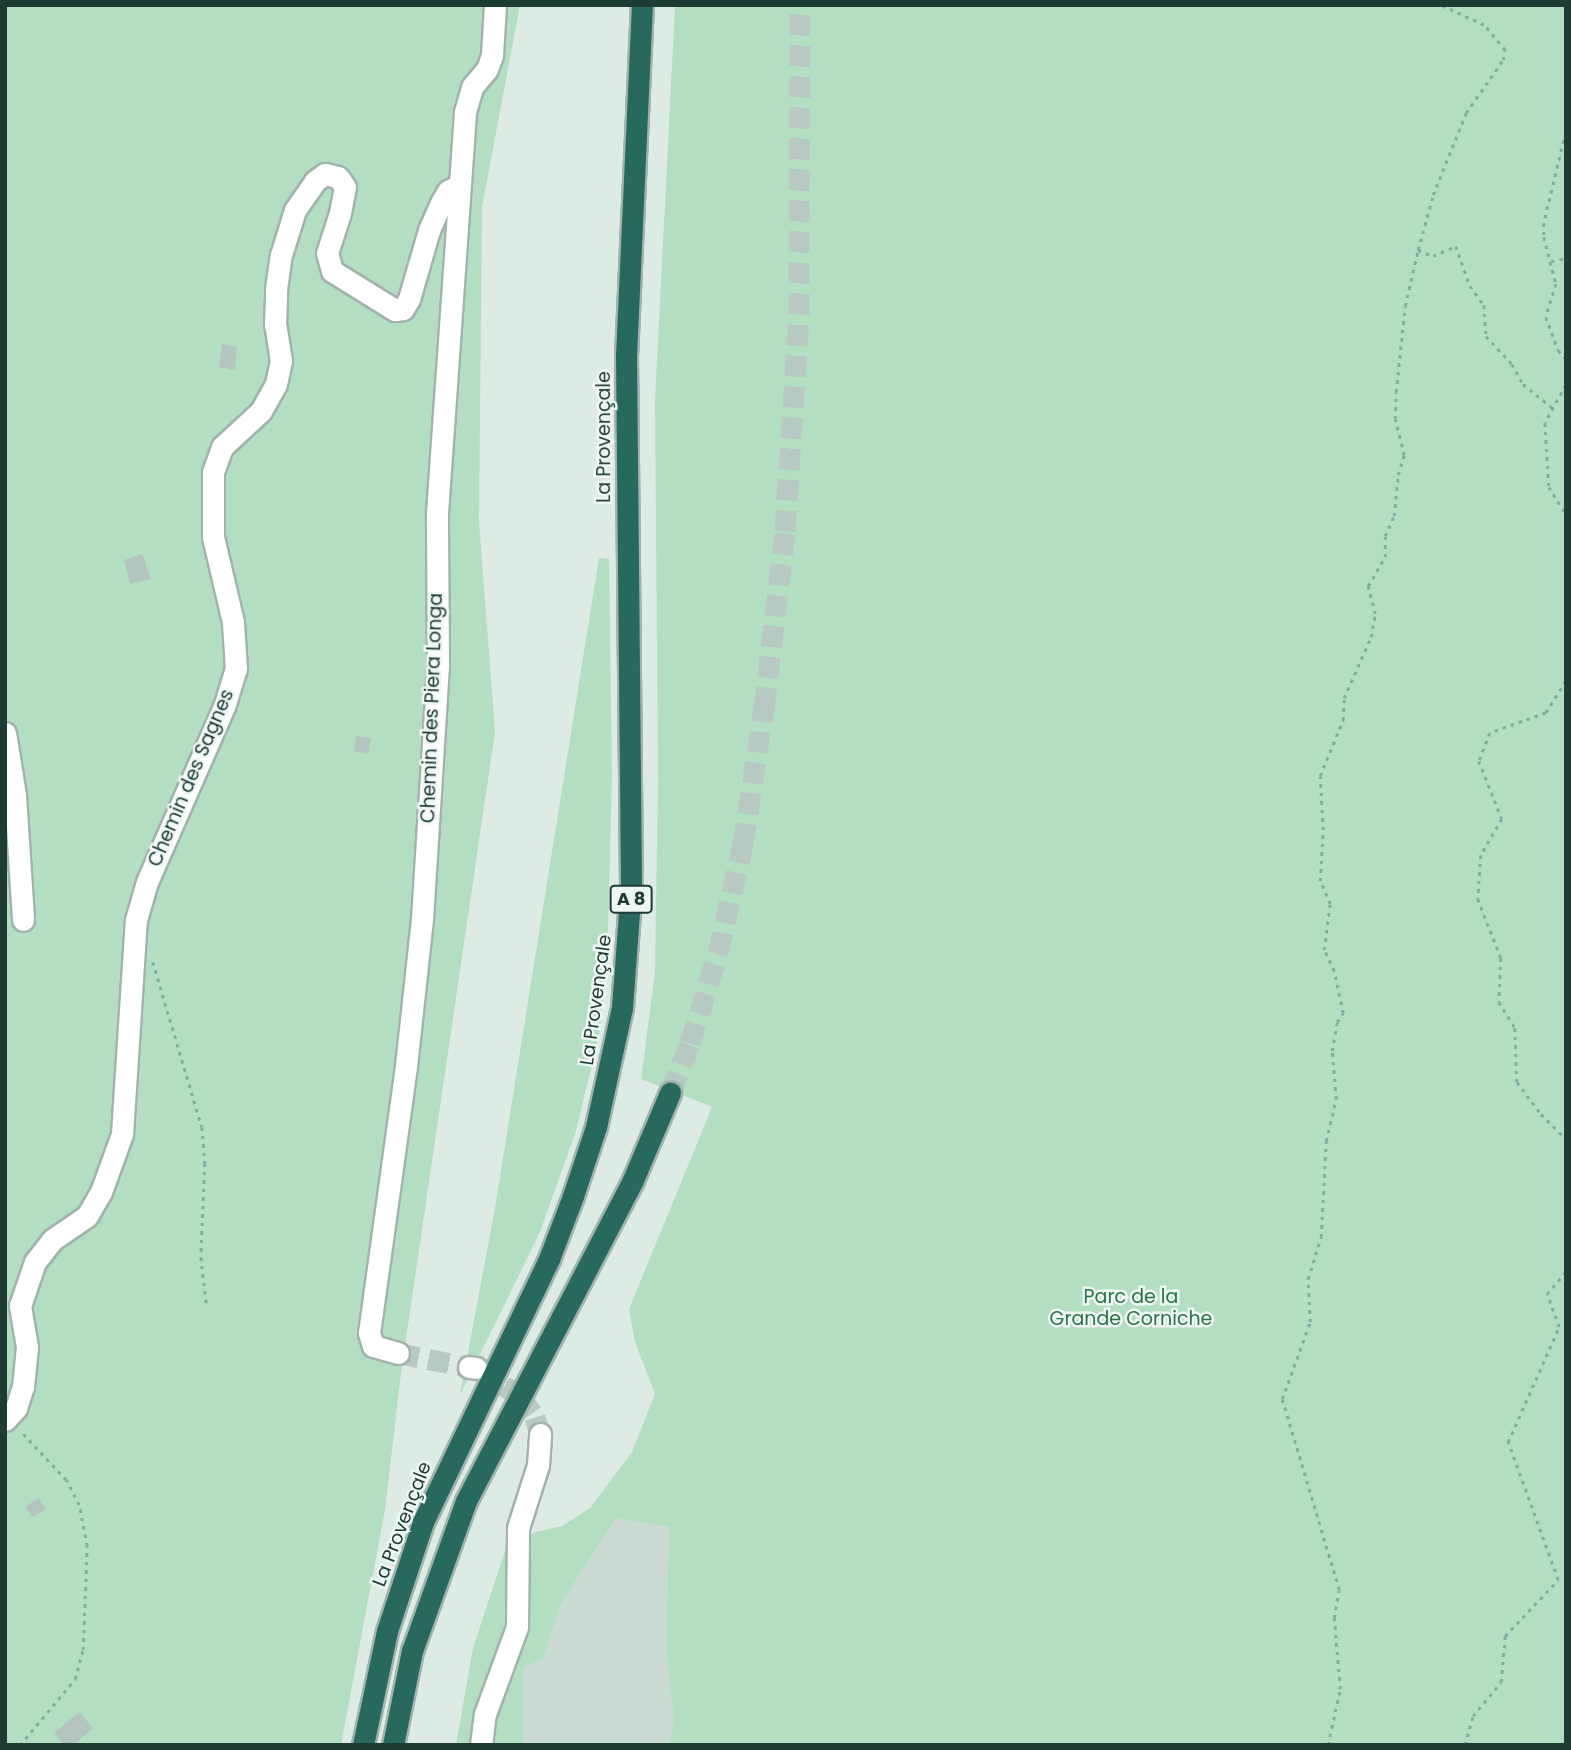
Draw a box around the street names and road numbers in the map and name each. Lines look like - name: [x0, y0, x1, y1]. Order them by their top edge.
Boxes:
- street label: La Provençale: [593, 371, 615, 503]
- street label: Chemin des Piera Longa: [417, 592, 447, 824]
- street label: Chemin des Sagnes: [143, 686, 239, 870]
- road number: A 8: [608, 884, 654, 914]
- street label: La Provençale: [576, 933, 616, 1067]
- street label: La Provençale: [368, 1458, 436, 1590]

